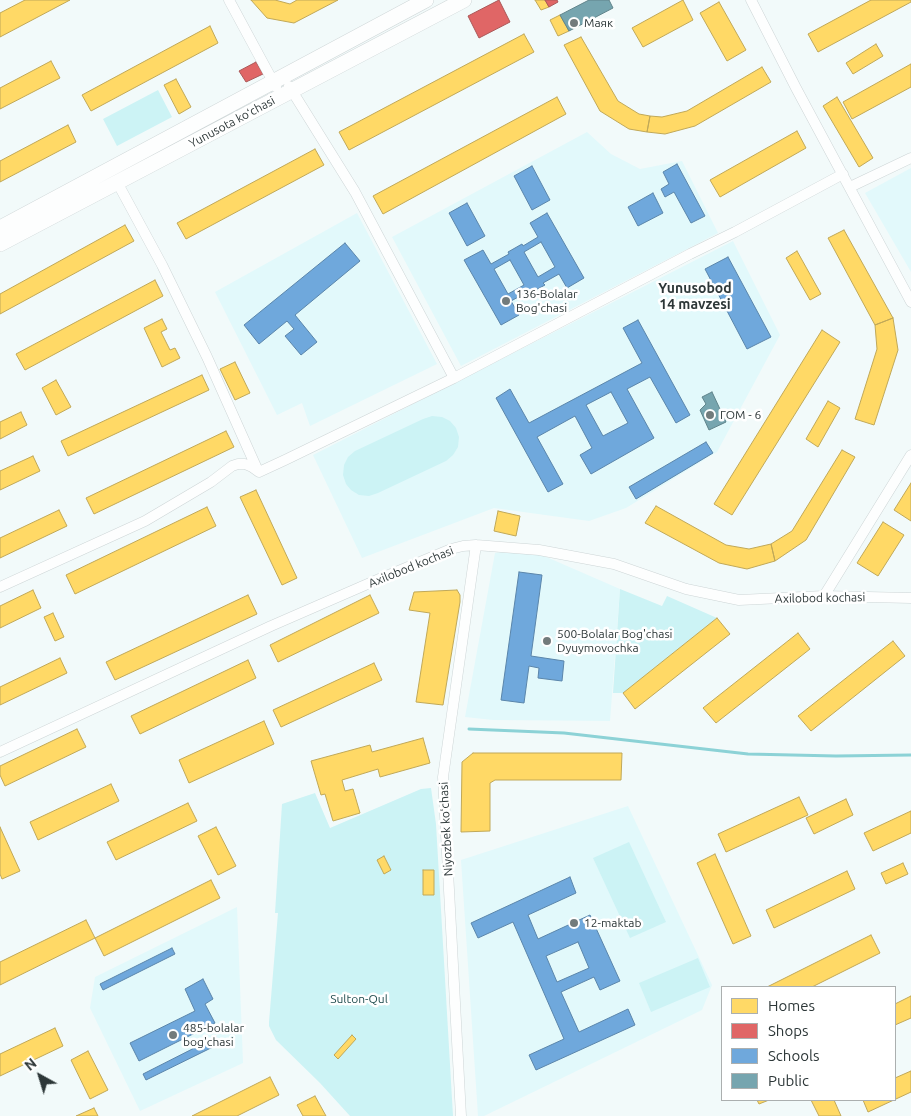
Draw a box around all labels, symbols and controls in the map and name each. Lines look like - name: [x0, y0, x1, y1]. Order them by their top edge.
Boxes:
- place label: Маяк: [584, 16, 613, 30]
- marker: Маяк: [568, 17, 580, 29]
- street label: Yunusota koʻchasi: [187, 93, 277, 151]
- district label: Yunusobod 14 mavzesi: [658, 280, 732, 312]
- place label: 136-Bolalar Bog'chasi: [516, 287, 578, 315]
- marker: 136-Bolalar Bog'chasi: [500, 295, 512, 307]
- place label: ГОМ - 6: [720, 408, 761, 422]
- marker: ГОМ - 6: [704, 409, 716, 421]
- street label: Axilobod kochasi: [366, 543, 456, 591]
- street label: Axilobod kochasi: [775, 590, 865, 606]
- place label: 500-Bolalar Bog'chasi Dyuymovochka: [557, 627, 673, 655]
- marker: 500-Bolalar Bog'chasi Dyuymovochka: [541, 635, 553, 647]
- street label: Niyozbek koʻchasi: [436, 782, 456, 876]
- place label: 12-maktab: [584, 916, 641, 930]
- marker: 12-maktab: [568, 917, 580, 929]
- legend: [721, 986, 896, 1101]
- park label: Sulton-Qul: [330, 992, 388, 1006]
- text: Homes: [768, 997, 815, 1014]
- place label: 485-bolalar bog'chasi: [183, 1021, 244, 1049]
- text: Shops: [768, 1022, 809, 1039]
- marker: 485-bolalar bog'chasi: [167, 1029, 179, 1041]
- text: Schools: [768, 1047, 819, 1064]
- north arrow: [15, 1051, 65, 1101]
- text: N: [21, 1055, 40, 1074]
- text: Public: [768, 1072, 809, 1089]

